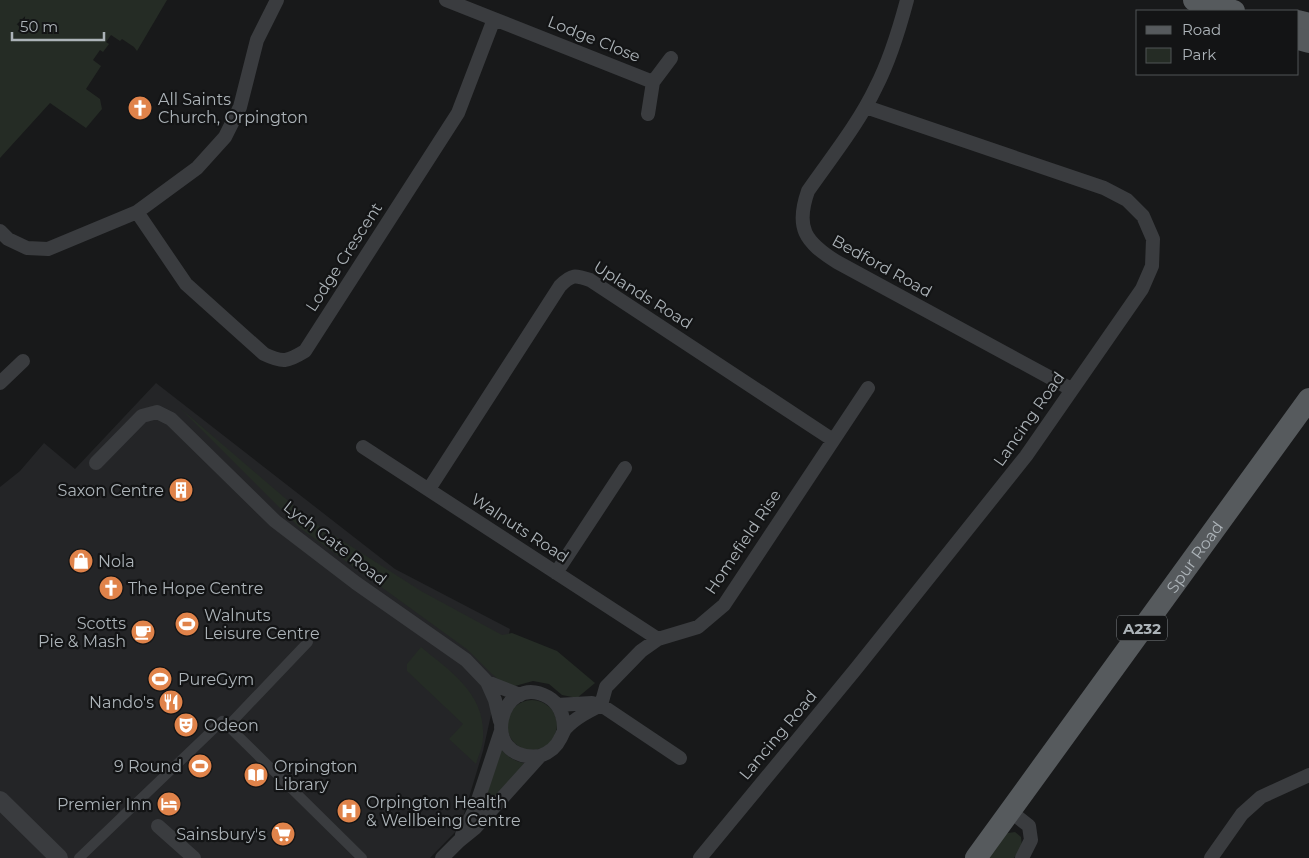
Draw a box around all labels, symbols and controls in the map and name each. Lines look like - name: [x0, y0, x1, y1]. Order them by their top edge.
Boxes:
- scale bar: [12, 10, 105, 42]
- legend: [1136, 10, 1299, 75]
- street label: Lodge Close: [545, 12, 643, 66]
- text: 50 m: [20, 17, 58, 36]
- text: Road: [1182, 20, 1221, 39]
- text: Park: [1182, 45, 1216, 64]
- place label: All Saints Church, Orpington: [158, 90, 308, 127]
- church icon: All Saints Church, Orpington: [127, 95, 153, 121]
- street label: Lodge Crescent: [302, 199, 387, 315]
- street label: Bedford Road: [829, 231, 935, 301]
- street label: Uplands Road: [590, 257, 696, 333]
- street label: Lancing Road: [989, 368, 1069, 470]
- building icon: Saxon Centre: [168, 477, 194, 503]
- place label: Saxon Centre: [58, 481, 164, 500]
- street label: Homefield Rise: [701, 486, 785, 598]
- street label: Walnuts Road: [468, 489, 572, 567]
- street label: Lych Gate Road: [280, 497, 390, 589]
- street label: Spur Road: [1162, 517, 1227, 596]
- shop icon: Nola: [68, 548, 94, 574]
- place label: Nola: [98, 552, 135, 571]
- church icon: The Hope Centre: [98, 575, 124, 601]
- place label: The Hope Centre: [128, 579, 263, 598]
- place label: Walnuts Leisure Centre: [204, 606, 320, 643]
- sports icon: Walnuts Leisure Centre: [174, 611, 200, 637]
- place label: Scotts Pie & Mash: [38, 614, 126, 651]
- road number: A232: [1117, 616, 1167, 640]
- cafe icon: Scotts Pie & Mash: [130, 619, 156, 645]
- sports icon: PureGym: [147, 666, 173, 692]
- place label: PureGym: [178, 670, 254, 689]
- street label: Lancing Road: [735, 687, 821, 783]
- restaurant icon: Nando's: [158, 689, 184, 715]
- place label: Nando's: [89, 693, 154, 712]
- theatre icon: Odeon: [173, 712, 199, 738]
- place label: Odeon: [204, 716, 259, 735]
- sports icon: 9 Round: [187, 753, 213, 779]
- place label: 9 Round: [114, 757, 182, 776]
- place label: Orpington Library: [274, 757, 358, 794]
- library icon: Orpington Library: [243, 762, 269, 788]
- hotel icon: Premier Inn: [156, 791, 182, 817]
- place label: Orpington Health & Wellbeing Centre: [366, 793, 521, 830]
- place label: Premier Inn: [57, 795, 152, 814]
- hospital icon: Orpington Health & Wellbeing Centre: [336, 798, 362, 824]
- supermarket icon: Sainsbury's: [270, 821, 296, 847]
- place label: Sainsbury's: [176, 825, 266, 844]

